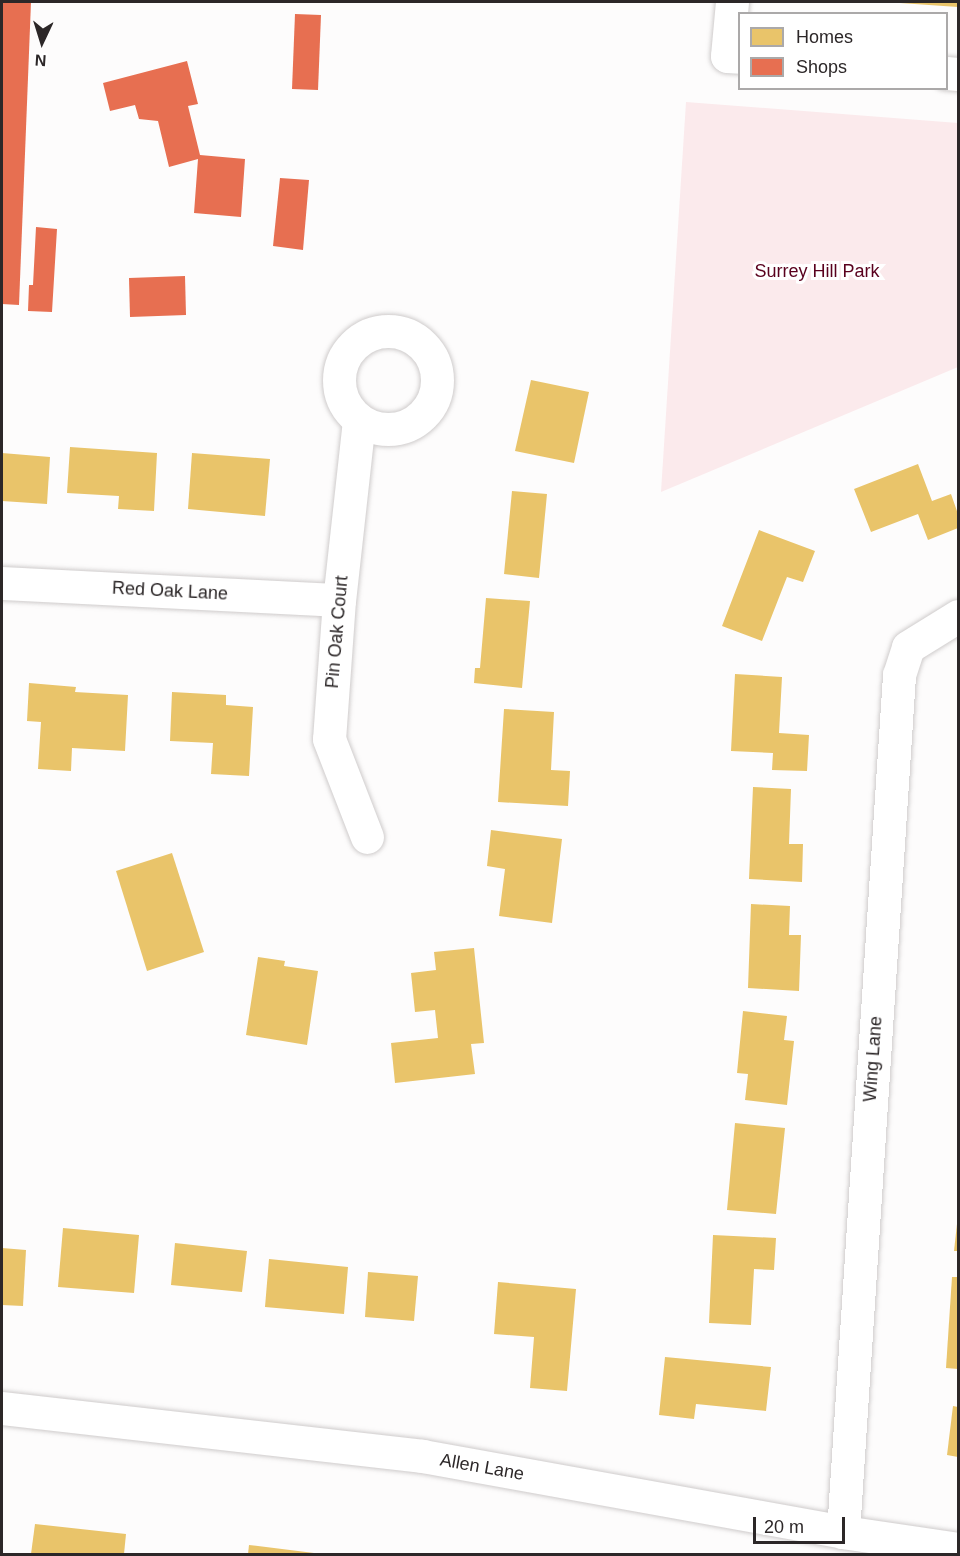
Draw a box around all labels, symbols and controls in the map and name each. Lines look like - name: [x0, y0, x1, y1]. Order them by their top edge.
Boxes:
- north arrow: [12, 12, 72, 72]
- legend: [738, 12, 948, 90]
- text: Homes: [796, 27, 853, 47]
- text: N: [34, 52, 47, 69]
- text: Shops: [796, 57, 847, 77]
- park label: Surrey Hill Park: [754, 260, 880, 282]
- street label: Pin Oak Court: [321, 575, 353, 689]
- street label: Red Oak Lane: [111, 577, 229, 605]
- street label: Wing Lane: [859, 1015, 887, 1103]
- street label: Allen Lane: [438, 1449, 526, 1485]
- scale bar: [756, 1505, 848, 1543]
- text: 20 m: [764, 1517, 804, 1537]

